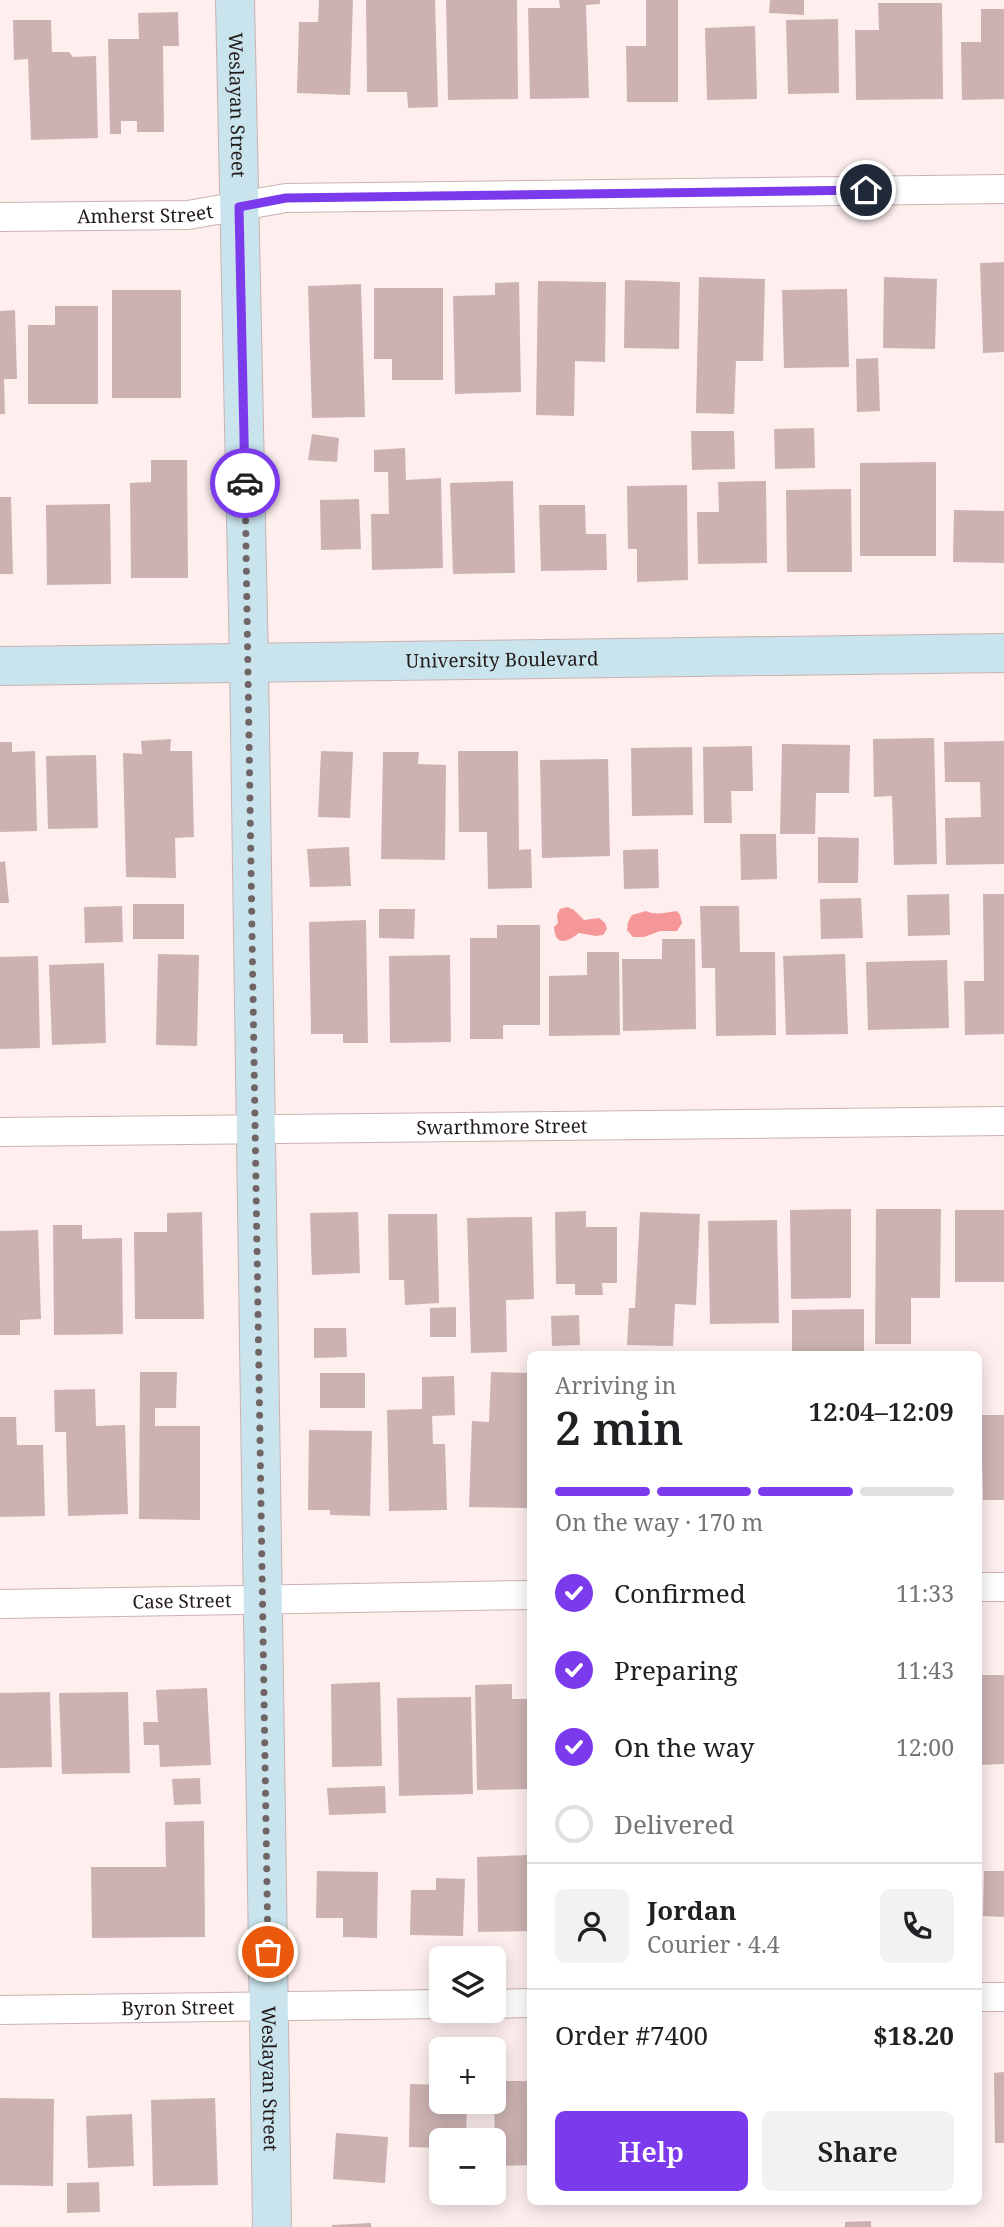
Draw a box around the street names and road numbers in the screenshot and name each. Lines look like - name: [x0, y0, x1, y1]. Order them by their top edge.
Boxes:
- street label: Weslayan Street: [223, 32, 252, 178]
- street label: Amherst Street: [77, 198, 215, 229]
- street label: University Boulevard: [405, 645, 599, 674]
- street label: Swarthmore Street: [416, 1113, 588, 1140]
- street label: Case Street: [132, 1587, 232, 1615]
- street label: Byron Street: [121, 1994, 235, 2021]
- street label: Weslayan Street: [256, 2006, 284, 2152]

